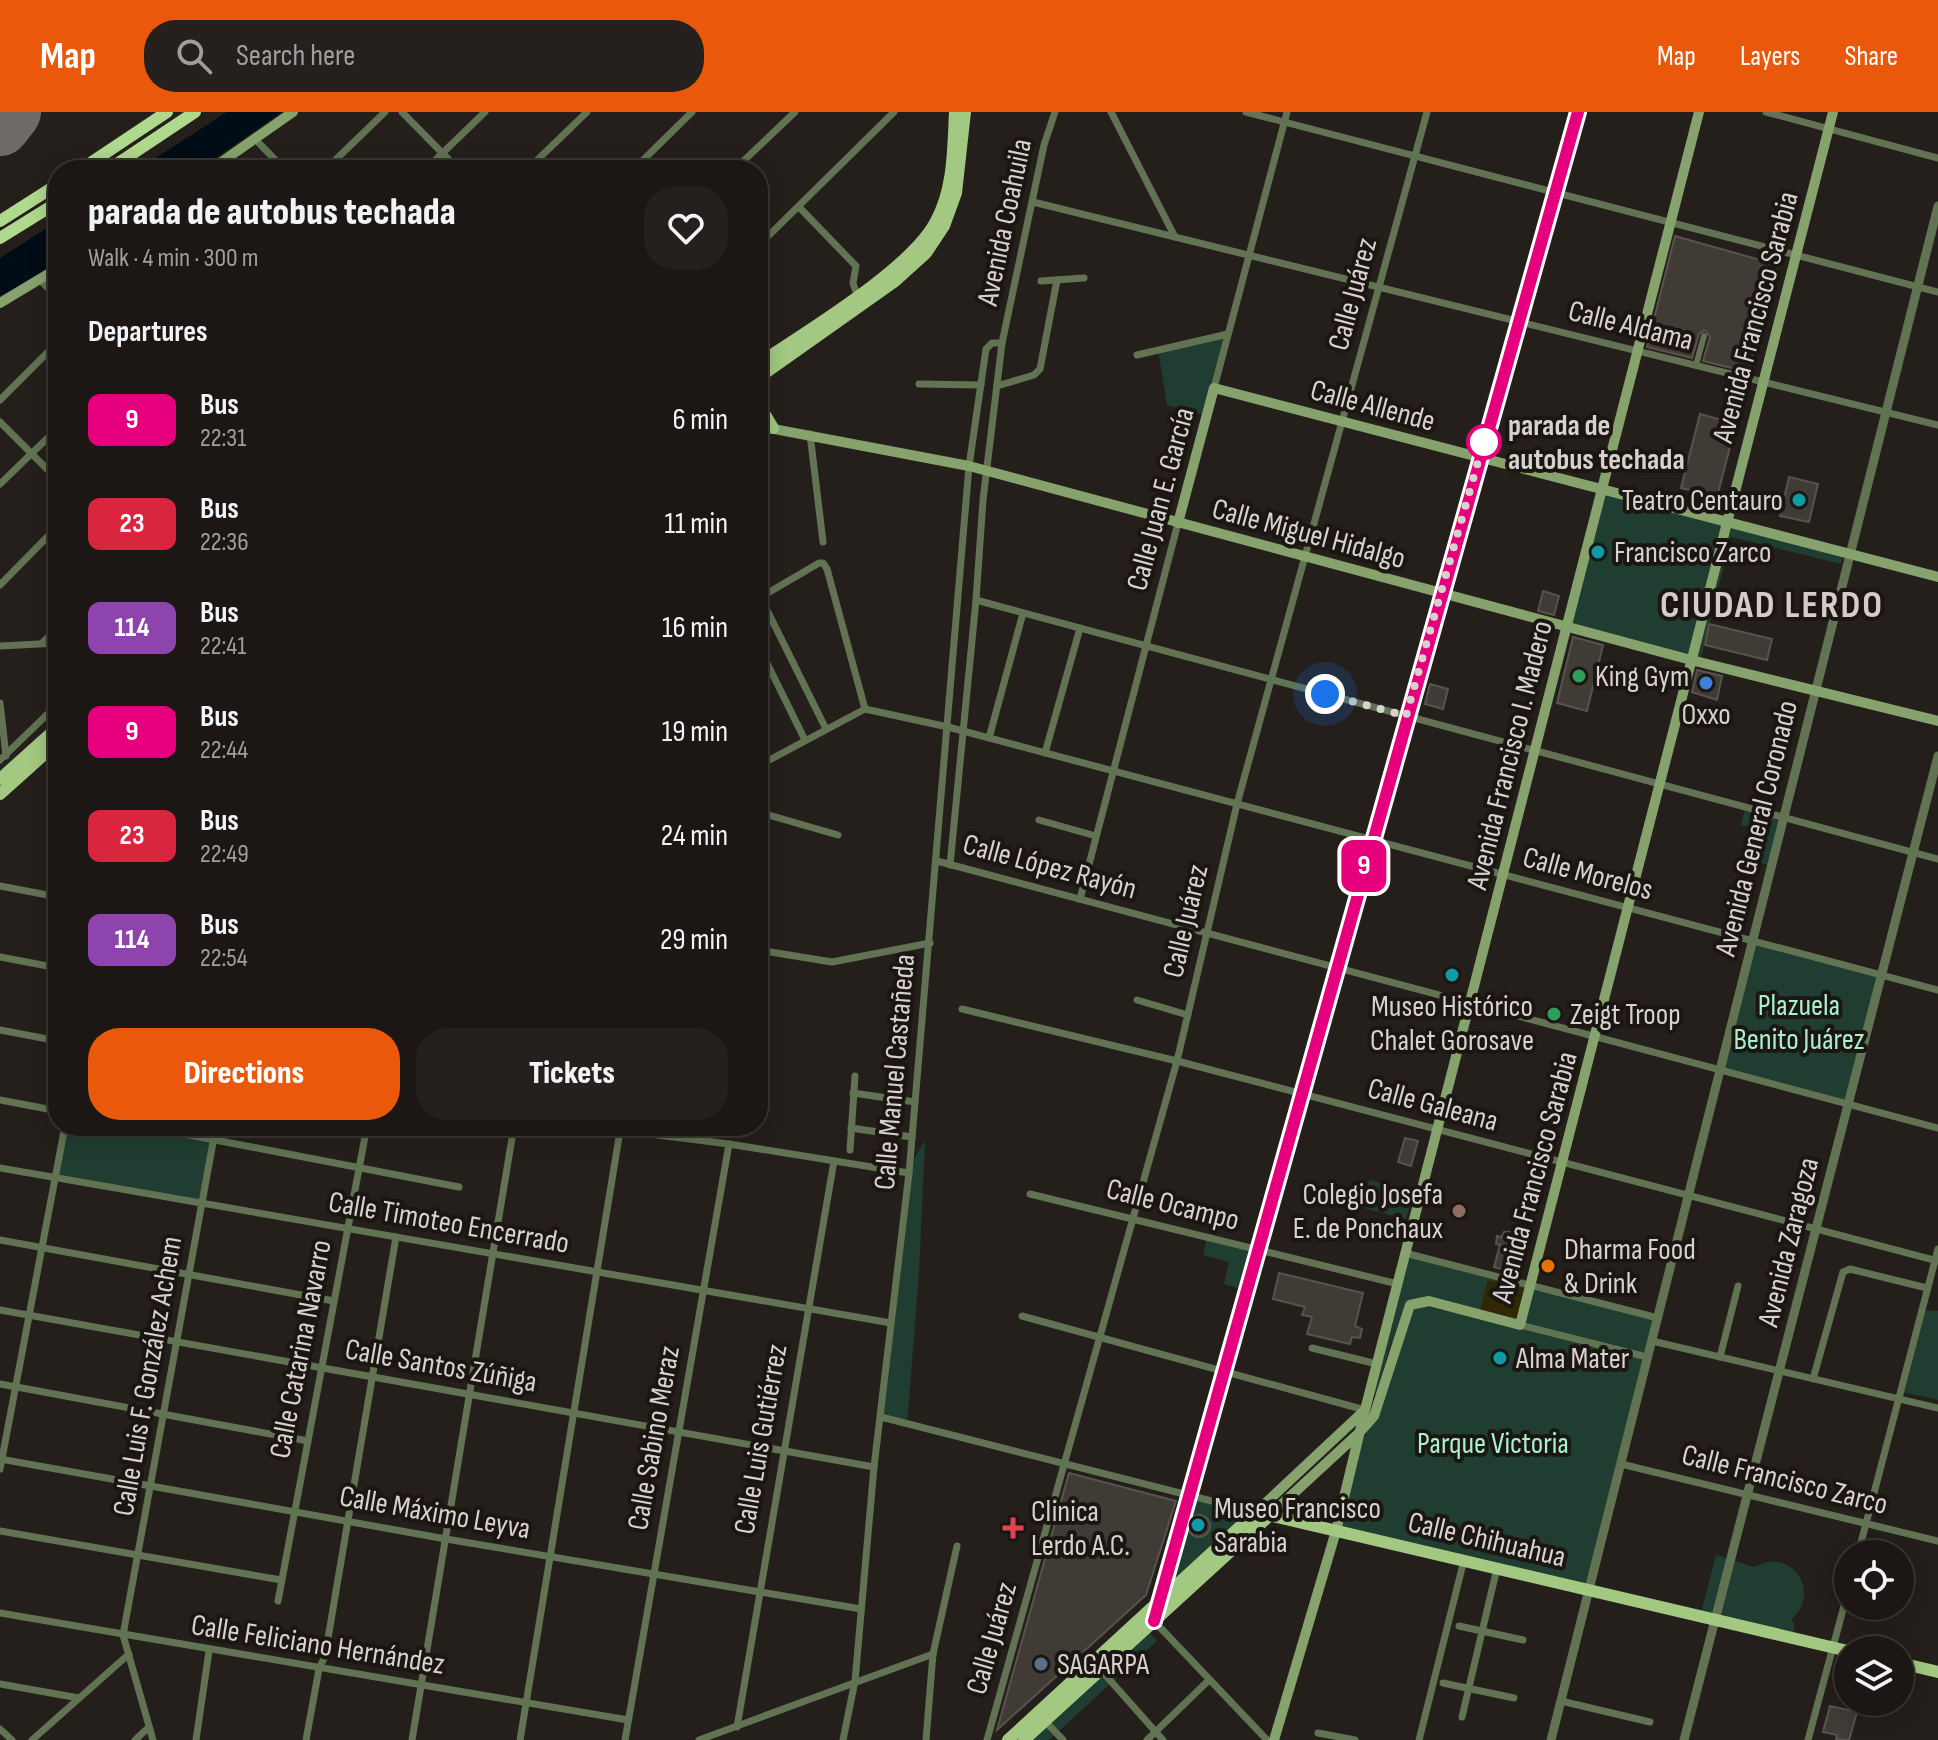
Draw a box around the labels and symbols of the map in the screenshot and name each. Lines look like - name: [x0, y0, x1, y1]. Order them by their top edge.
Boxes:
- street label: Avenida Coahuila: [970, 136, 1040, 310]
- street label: Avenida Francisco Sarabia: [1705, 188, 1807, 448]
- street label: Calle Juárez: [1321, 234, 1385, 354]
- street label: Calle Aldama: [1565, 293, 1697, 359]
- street label: Calle Allende: [1307, 372, 1439, 440]
- street label: Calle Juan E. García: [1119, 404, 1203, 595]
- place label: parada de autobus techada: [1508, 408, 1685, 478]
- marker: parada de autobus techada: [1467, 425, 1501, 459]
- place label: Teatro Centauro: [1622, 483, 1783, 519]
- street label: Calle Miguel Hidalgo: [1208, 491, 1409, 577]
- marker: Teatro Centauro: [1790, 491, 1808, 509]
- place label: Francisco Zarco: [1614, 535, 1771, 571]
- marker: Francisco Zarco: [1589, 543, 1607, 561]
- district label: CIUDAD LERDO: [1660, 583, 1884, 628]
- street label: Avenida Francisco I. Madero: [1459, 617, 1561, 894]
- place label: King Gym: [1595, 659, 1689, 695]
- marker: King Gym: [1570, 667, 1588, 685]
- your location: [1305, 674, 1345, 714]
- marker: Oxxo: [1697, 674, 1715, 692]
- place label: Oxxo: [1681, 697, 1731, 733]
- street label: Avenida General Coronado: [1708, 697, 1806, 961]
- street label: Calle López Rayón: [959, 827, 1140, 907]
- street label: Calle Morelos: [1519, 839, 1657, 909]
- line badge: 9: [1338, 840, 1390, 892]
- street label: Calle Juárez: [1156, 861, 1216, 981]
- street label: Calle Manuel Castañeda: [867, 953, 923, 1192]
- marker: Museo Histórico Chalet Gorosave: [1443, 966, 1461, 984]
- park label: Plazuela Benito Juárez: [1733, 988, 1865, 1058]
- place label: Museo Histórico Chalet Gorosave: [1370, 989, 1534, 1059]
- place label: Zeigt Troop: [1570, 997, 1681, 1033]
- marker: Zeigt Troop: [1545, 1005, 1563, 1023]
- street label: Avenida Francisco Sarabia: [1484, 1048, 1586, 1308]
- street label: Calle Galeana: [1364, 1070, 1502, 1140]
- street label: Avenida Zaragoza: [1750, 1154, 1827, 1331]
- street label: Calle Ocampo: [1103, 1171, 1243, 1239]
- place label: Colegio Josefa E. de Ponchaux: [1293, 1177, 1443, 1247]
- street label: Calle Timoteo Encerrado: [326, 1184, 572, 1262]
- marker: Colegio Josefa E. de Ponchaux: [1450, 1202, 1468, 1220]
- place label: Dharma Food & Drink: [1564, 1232, 1696, 1302]
- street label: Calle Luis F. González Achem: [106, 1234, 190, 1519]
- street label: Calle Catarina Navarro: [262, 1237, 340, 1461]
- marker: Dharma Food & Drink: [1539, 1257, 1557, 1275]
- street label: Calle Santos Zúñiga: [342, 1331, 540, 1401]
- street label: Calle Luis Gutiérrez: [727, 1341, 795, 1537]
- place label: Alma Mater: [1515, 1341, 1630, 1377]
- street label: Calle Sabino Meraz: [620, 1343, 688, 1533]
- marker: Alma Mater: [1491, 1349, 1509, 1367]
- park label: Parque Victoria: [1417, 1426, 1569, 1462]
- street label: Calle Francisco Zarco: [1678, 1437, 1891, 1523]
- street label: Calle Máximo Leyva: [337, 1478, 533, 1547]
- place label: Museo Francisco Sarabia: [1214, 1491, 1381, 1561]
- place label: Clinica Lerdo A.C.: [1031, 1494, 1130, 1564]
- street label: Calle Chihuahua: [1405, 1504, 1569, 1576]
- marker: Museo Francisco Sarabia: [1189, 1516, 1207, 1534]
- marker: Clinica Lerdo A.C.: [1002, 1517, 1024, 1539]
- street label: Calle Juárez: [959, 1578, 1025, 1698]
- street label: Calle Feliciano Hernández: [189, 1607, 447, 1683]
- place label: SAGARPA: [1057, 1647, 1149, 1683]
- marker: SAGARPA: [1032, 1655, 1050, 1673]

